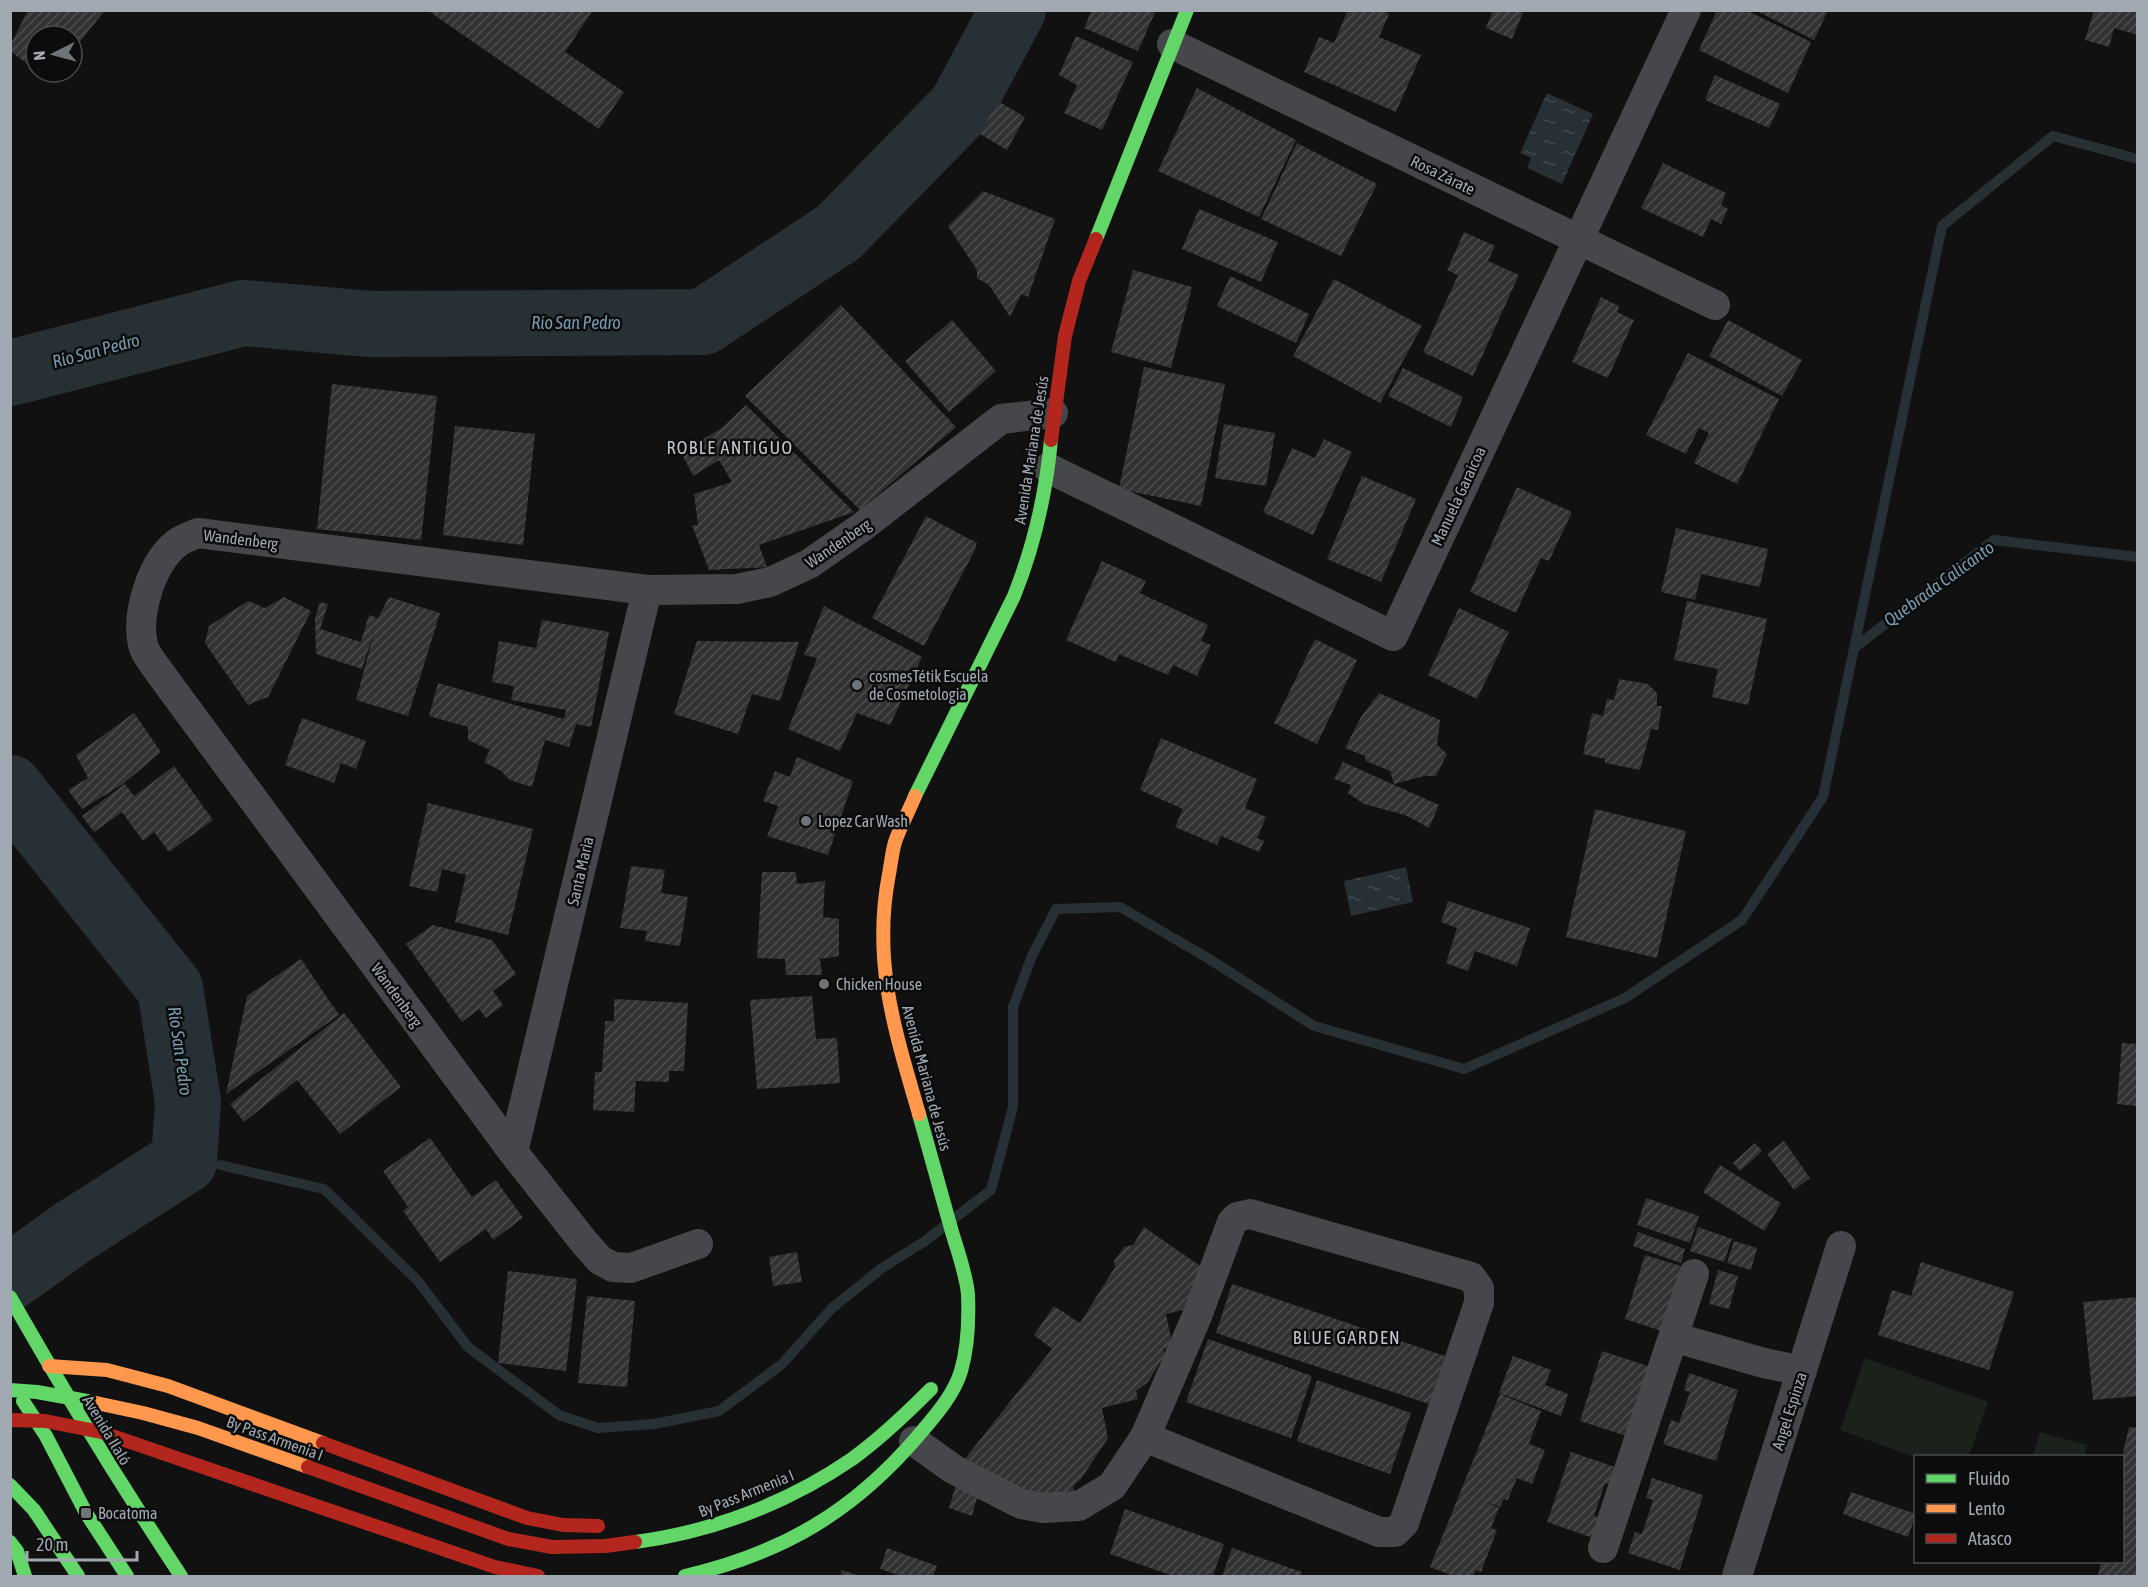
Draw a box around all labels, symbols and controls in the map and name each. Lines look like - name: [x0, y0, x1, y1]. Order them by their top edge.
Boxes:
- north arrow: [24, 24, 84, 84]
- text: N: [30, 50, 49, 61]
- street label: Rosa Zárate: [1408, 152, 1478, 198]
- water label: Río San Pedro: [531, 312, 621, 333]
- water label: Río San Pedro: [50, 329, 142, 372]
- street label: Avenida Mariana de Jesús: [1010, 374, 1052, 526]
- district label: ROBLE ANTIGUO: [666, 437, 794, 458]
- street label: Manuela Garaicoa: [1427, 444, 1489, 548]
- street label: Wandenberg: [802, 515, 875, 572]
- street label: Wandenberg: [203, 526, 279, 554]
- water label: Quebrada Calicanto: [1880, 537, 1998, 631]
- place label: cosmesTétik Escuela de Cosmetologia: [869, 667, 988, 704]
- marker: cosmesTétik Escuela de Cosmetologia: [850, 678, 864, 692]
- place label: Lopez Car Wash: [818, 812, 908, 831]
- marker: Lopez Car Wash: [799, 814, 813, 828]
- street label: Santa Marìa: [563, 835, 597, 907]
- street label: Wandenberg: [367, 959, 426, 1031]
- place label: Chicken House: [836, 975, 922, 993]
- marker: Chicken House: [817, 977, 831, 991]
- street label: Avenida Mariana de Jesús: [899, 1003, 955, 1153]
- water label: Río San Pedro: [164, 1005, 197, 1097]
- district label: BLUE GARDEN: [1293, 1327, 1401, 1348]
- street label: Angel Espinza: [1768, 1370, 1811, 1452]
- street label: Avenida Ilaló: [79, 1392, 135, 1468]
- street label: By Pass Armenia I: [224, 1412, 326, 1465]
- legend: [1914, 1455, 2124, 1563]
- street label: By Pass Armenia I: [696, 1466, 797, 1521]
- text: Fluido: [1968, 1468, 2010, 1489]
- text: Lento: [1968, 1498, 2005, 1519]
- place label: Bocatoma: [98, 1504, 157, 1522]
- marker: Bocatoma: [79, 1506, 93, 1520]
- scale bar: [27, 1524, 136, 1562]
- text: Atasco: [1968, 1528, 2012, 1549]
- text: 20 m: [36, 1534, 68, 1555]

